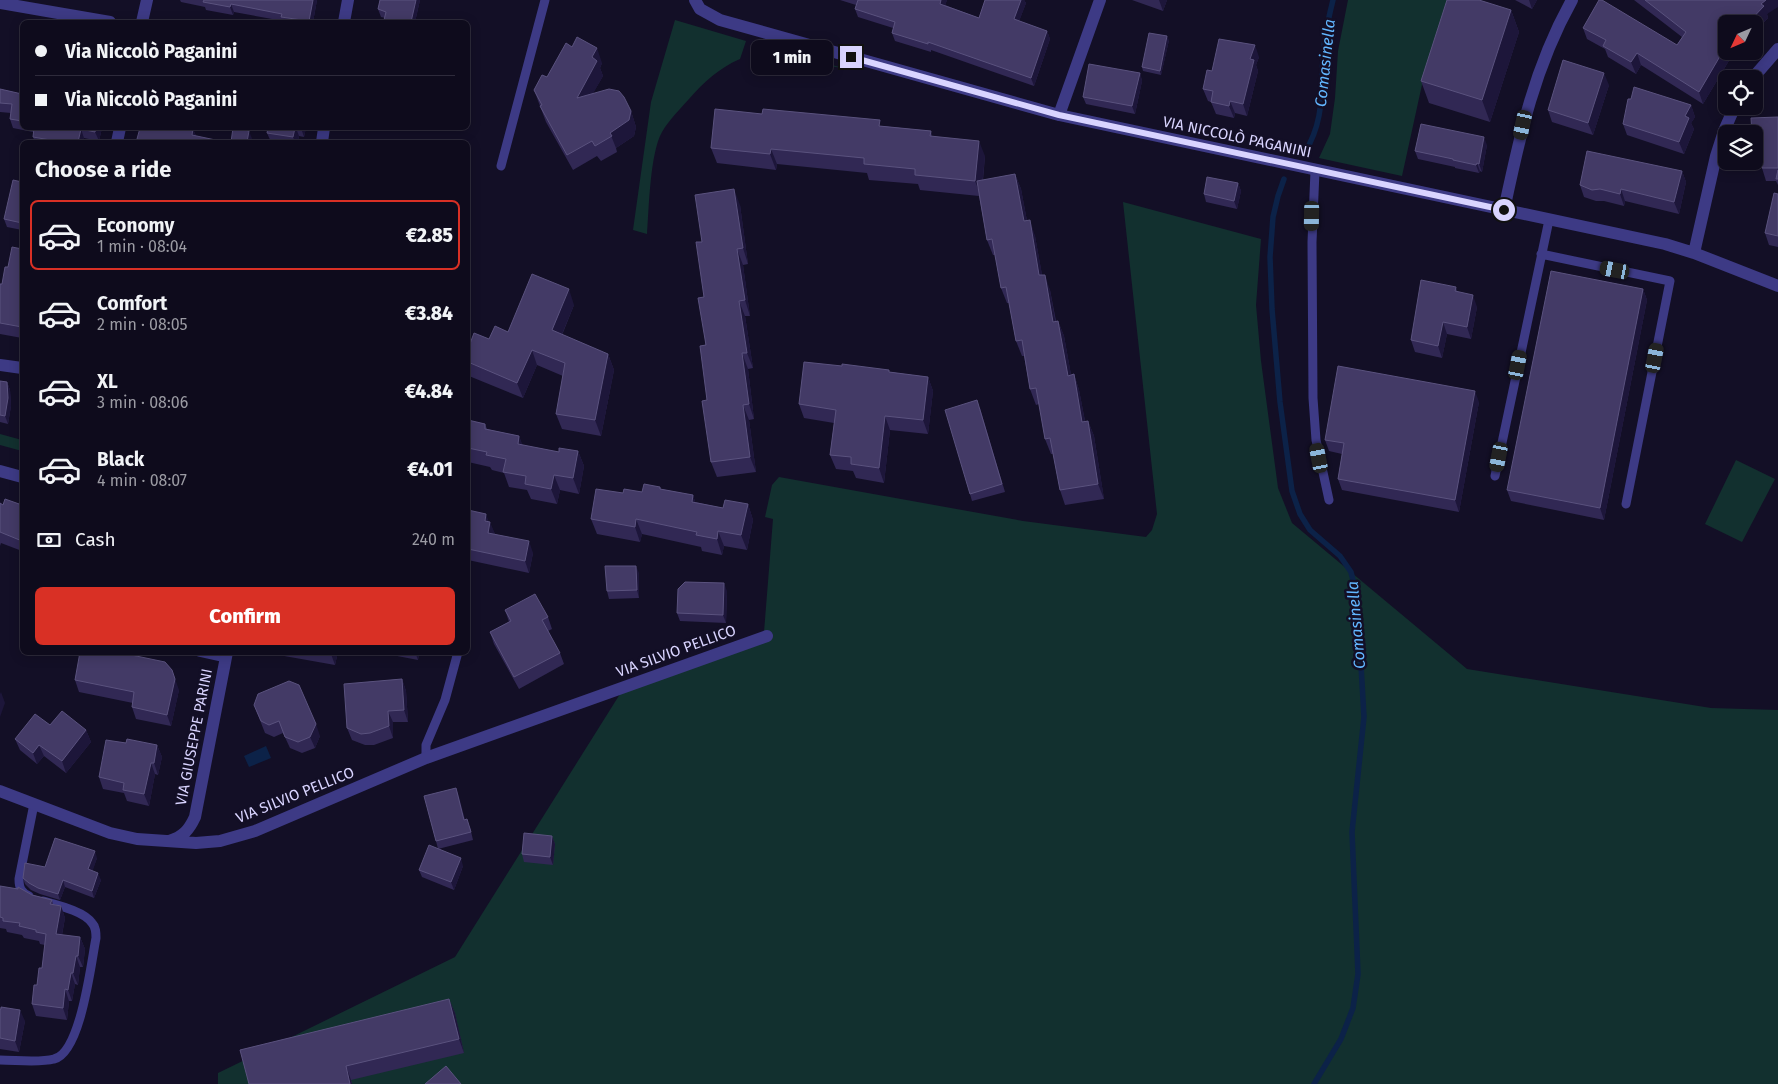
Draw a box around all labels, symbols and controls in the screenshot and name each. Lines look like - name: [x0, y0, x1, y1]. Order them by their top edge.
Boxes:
- north arrow: [1718, 15, 1762, 60]
- map controls: [1718, 15, 1763, 170]
- water label: Comasinella: [1311, 18, 1339, 108]
- text: Via Niccolò Paganini: [65, 40, 237, 63]
- callout: 1 min: [751, 40, 834, 74]
- route end: [840, 46, 862, 68]
- text: 1 min: [773, 48, 811, 67]
- button: locate: [1718, 70, 1763, 115]
- text: Via Niccolò Paganini: [65, 88, 237, 111]
- car: [1512, 109, 1533, 141]
- street label: VIA NICCOLÒ PAGANINI: [1161, 112, 1313, 162]
- button: layers: [1718, 125, 1763, 170]
- text: Choose a ride: [35, 156, 171, 183]
- route start: [1493, 199, 1515, 221]
- car: [1304, 201, 1319, 231]
- icon: car: [37, 213, 82, 258]
- text: Economy: [97, 214, 174, 237]
- text: €2.85: [406, 224, 453, 247]
- text: 1 min · 08:04: [97, 237, 187, 256]
- car: [1598, 260, 1631, 280]
- icon: car: [37, 291, 82, 336]
- text: Comfort: [97, 292, 167, 315]
- text: €3.84: [405, 302, 453, 325]
- text: 2 min · 08:05: [97, 315, 188, 334]
- car: [1644, 342, 1665, 374]
- car: [1507, 349, 1528, 381]
- icon: car: [37, 369, 82, 414]
- text: XL: [97, 370, 118, 393]
- text: €4.84: [405, 380, 453, 403]
- text: 3 min · 08:06: [97, 393, 188, 412]
- car: [1488, 441, 1509, 473]
- car: [1308, 442, 1329, 474]
- icon: car: [37, 447, 82, 492]
- text: Black: [97, 448, 144, 471]
- text: €4.01: [407, 458, 453, 481]
- text: 4 min · 08:07: [97, 471, 187, 490]
- icon: cash: [35, 526, 63, 554]
- text: Cash: [75, 528, 116, 551]
- text: 240 m: [412, 530, 455, 549]
- water label: Comasinella: [1343, 580, 1369, 670]
- button: Confirm: [35, 587, 455, 645]
- street label: VIA SILVIO PELLICO: [614, 621, 738, 681]
- street label: VIA GIUSEPPE PARINI: [172, 667, 216, 807]
- street label: VIA SILVIO PELLICO: [233, 763, 357, 827]

